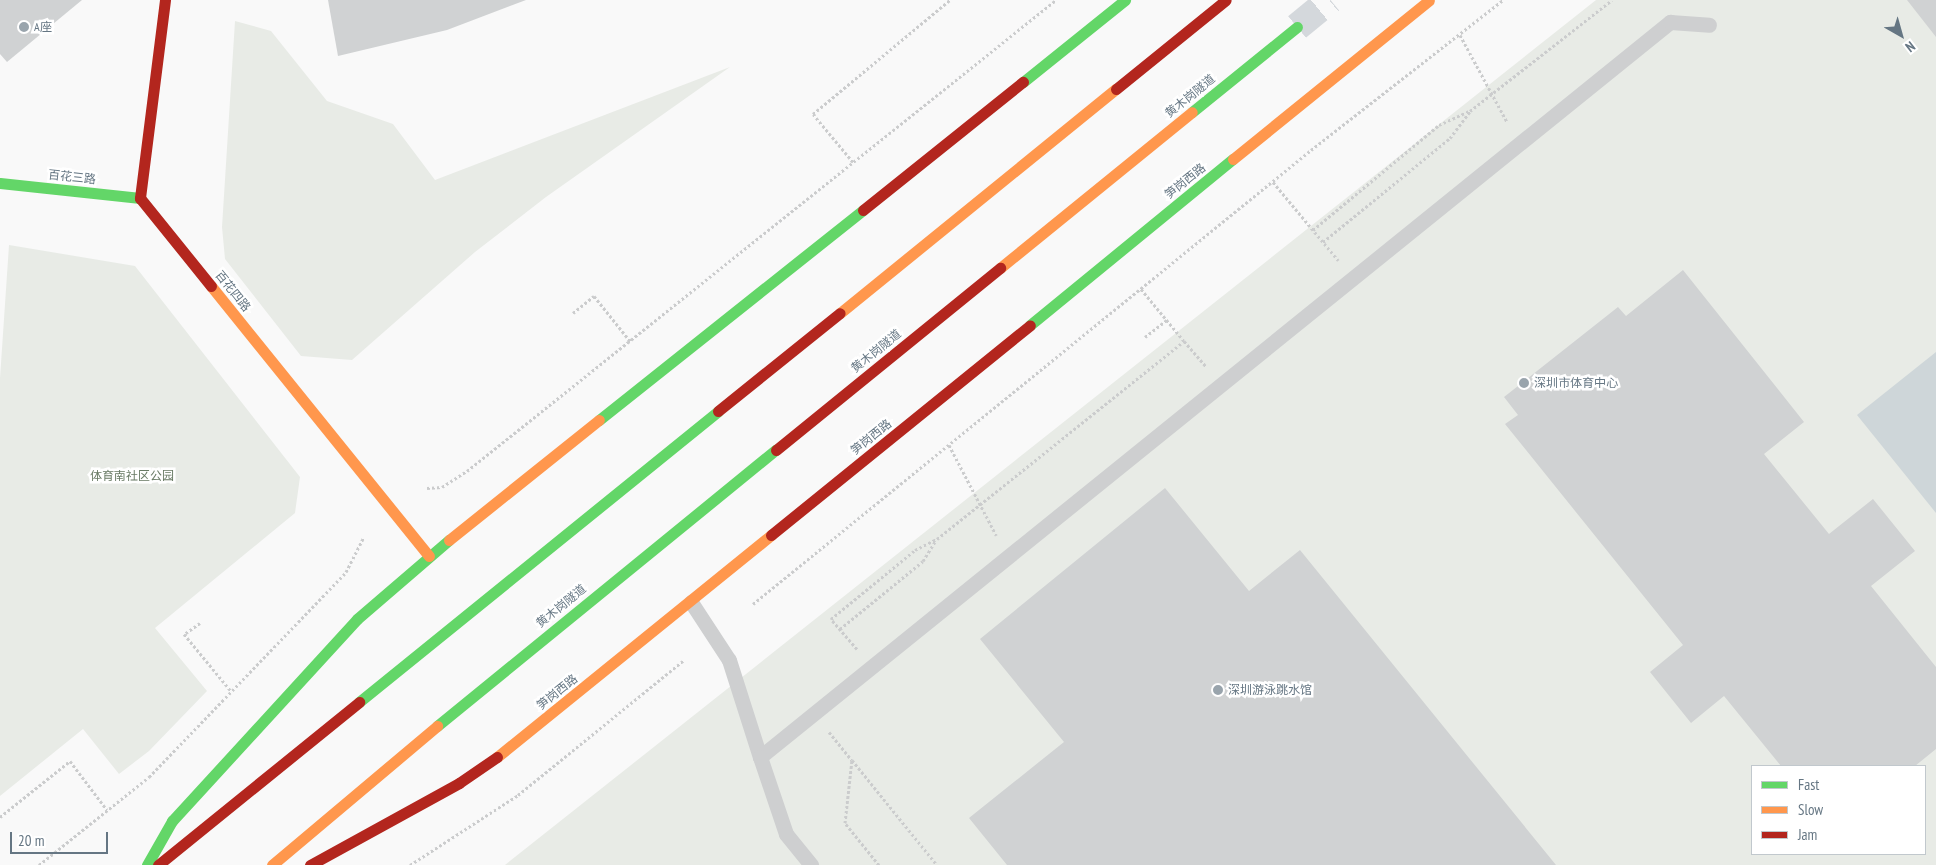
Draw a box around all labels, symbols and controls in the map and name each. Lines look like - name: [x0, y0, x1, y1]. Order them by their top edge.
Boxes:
- north arrow: [1876, 10, 1926, 60]
- place label: A座: [34, 20, 52, 34]
- marker: A座: [18, 21, 30, 33]
- text: N: [1902, 37, 1919, 56]
- street label: 黄木岗隧道: [1162, 72, 1218, 120]
- street label: 笋岗西路: [1162, 160, 1208, 202]
- street label: 百花三路: [47, 167, 97, 187]
- street label: 百花四路: [212, 268, 254, 314]
- street label: 黄木岗隧道: [848, 327, 904, 375]
- place label: 深圳市体育中心: [1534, 376, 1618, 390]
- marker: 深圳市体育中心: [1518, 377, 1530, 389]
- street label: 笋岗西路: [848, 416, 894, 458]
- park label: 体育南社区公园: [90, 469, 174, 483]
- street label: 黄木岗隧道: [533, 582, 589, 630]
- street label: 笋岗西路: [534, 671, 580, 713]
- place label: 深圳游泳跳水馆: [1228, 683, 1312, 697]
- marker: 深圳游泳跳水馆: [1212, 684, 1224, 696]
- legend: [1751, 765, 1926, 855]
- text: Fast: [1798, 775, 1819, 794]
- text: Slow: [1798, 800, 1823, 819]
- scale bar: [12, 822, 110, 854]
- text: Jam: [1798, 825, 1817, 844]
- text: 20 m: [18, 831, 44, 850]

